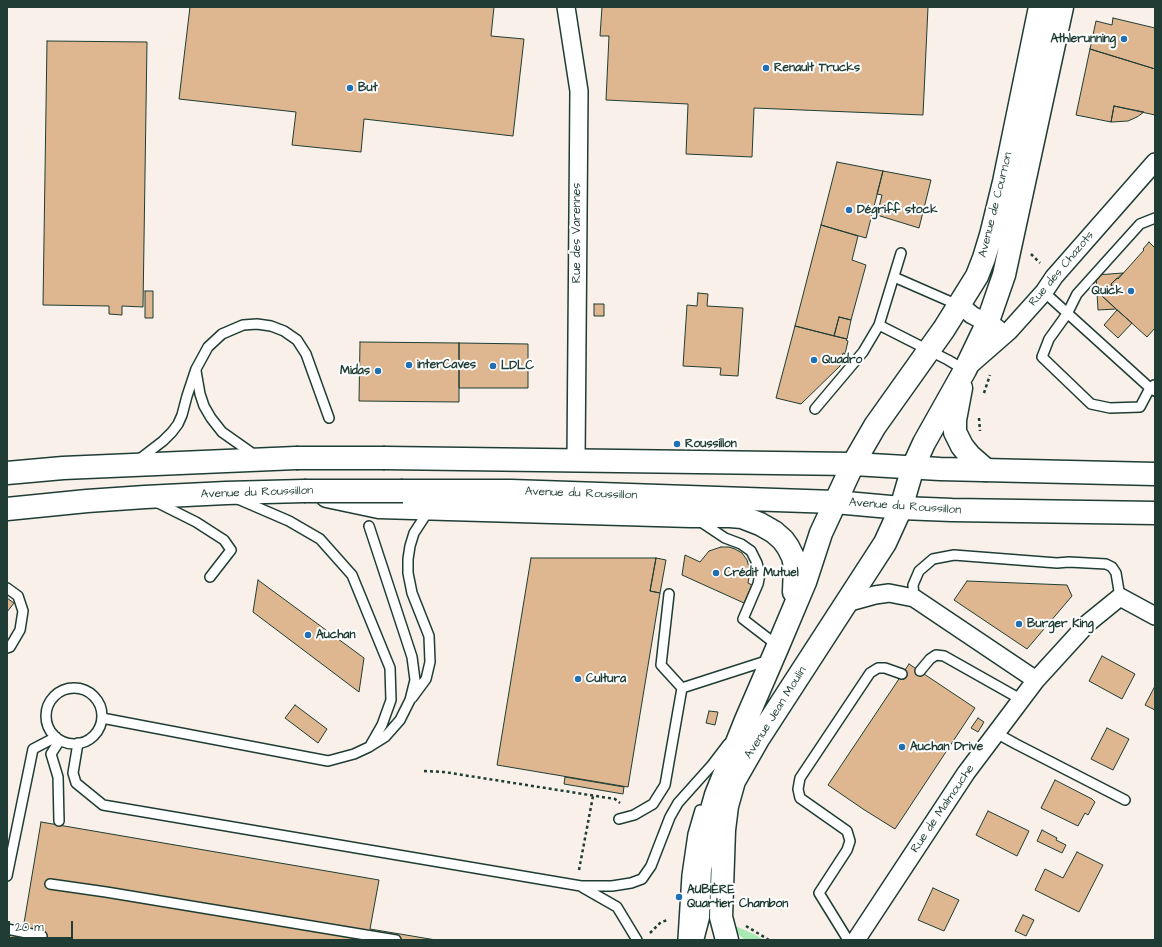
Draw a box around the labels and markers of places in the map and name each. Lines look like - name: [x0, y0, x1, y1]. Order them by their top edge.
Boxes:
- place label: Athlerunning: [1050, 32, 1116, 46]
- marker: Athlerunning: [1119, 34, 1129, 44]
- place label: Renault Trucks: [774, 61, 860, 75]
- marker: Renault Trucks: [761, 63, 771, 73]
- place label: But: [358, 81, 377, 95]
- marker: But: [345, 83, 355, 93]
- place label: Dégriff stock: [857, 203, 938, 217]
- marker: Dégriff stock: [844, 205, 854, 215]
- place label: Quick: [1092, 284, 1123, 298]
- marker: Quick: [1126, 286, 1136, 296]
- place label: Quadro: [822, 353, 862, 367]
- marker: Quadro: [809, 355, 819, 365]
- place label: interCaves: [417, 358, 476, 372]
- place label: LDLC: [501, 359, 534, 373]
- marker: interCaves: [404, 360, 414, 370]
- marker: LDLC: [488, 361, 498, 371]
- place label: Midas: [340, 364, 370, 378]
- marker: Midas: [373, 366, 383, 376]
- place label: Roussillon: [685, 437, 737, 451]
- marker: Roussillon: [672, 439, 682, 449]
- place label: Crédit Mutuel: [724, 566, 799, 580]
- marker: Crédit Mutuel: [711, 568, 721, 578]
- place label: Burger King: [1027, 617, 1094, 631]
- marker: Burger King: [1014, 619, 1024, 629]
- place label: Auchan: [316, 628, 355, 642]
- marker: Auchan: [303, 630, 313, 640]
- place label: Cultura: [586, 672, 626, 686]
- marker: Cultura: [573, 674, 583, 684]
- place label: Auchan Drive: [910, 740, 983, 754]
- marker: Auchan Drive: [897, 742, 907, 752]
- place label: AUBIÈRE Quartier Chambon: [687, 883, 788, 911]
- marker: AUBIÈRE Quartier Chambon: [674, 892, 684, 902]

